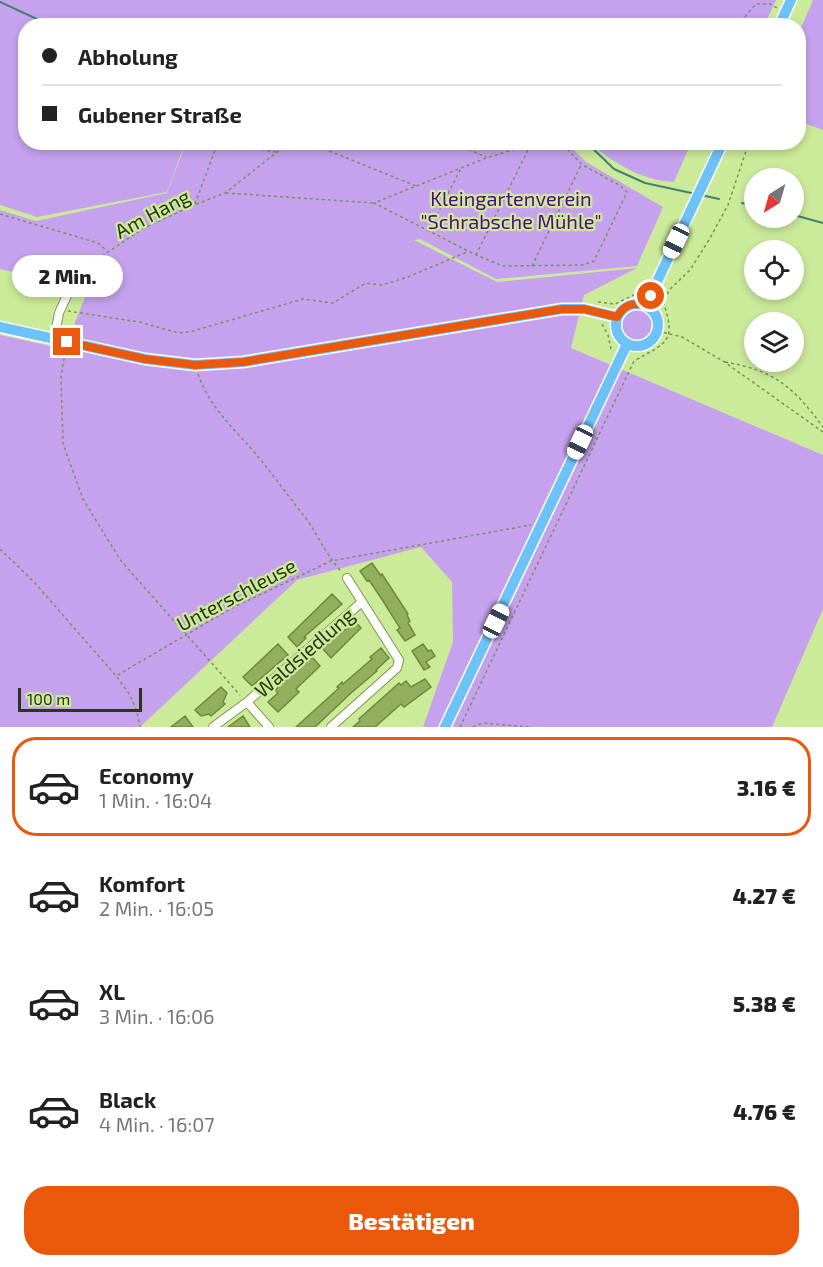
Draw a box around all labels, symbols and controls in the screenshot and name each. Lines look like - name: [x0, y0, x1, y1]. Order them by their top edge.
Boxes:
- text: Abholung: [78, 43, 178, 69]
- text: Gubener Straße: [78, 101, 242, 127]
- north arrow: [744, 168, 804, 228]
- map controls: [744, 168, 804, 372]
- street label: Am Hang: [110, 183, 194, 243]
- park label: Kleingartenverein "Schrabsche Mühle": [421, 186, 602, 233]
- car: [660, 221, 692, 261]
- button: locate: [744, 240, 804, 300]
- callout: 2 Min.: [11, 255, 122, 297]
- text: 2 Min.: [39, 264, 96, 288]
- route start: [637, 282, 664, 309]
- button: layers: [744, 312, 804, 372]
- route end: [53, 328, 80, 355]
- car: [564, 422, 596, 462]
- street label: Unterschleuse: [172, 552, 300, 636]
- car: [480, 601, 512, 641]
- street label: Waldsiedlung: [249, 602, 359, 702]
- scale bar: [18, 685, 142, 712]
- text: 100 m: [27, 689, 70, 708]
- icon: car: [27, 760, 81, 814]
- text: Economy: [99, 762, 194, 788]
- text: 3.16 €: [737, 774, 796, 800]
- text: 1 Min. · 16:04: [99, 788, 212, 812]
- icon: car: [27, 868, 81, 922]
- text: Komfort: [99, 870, 185, 896]
- text: 4.27 €: [733, 882, 796, 908]
- text: 2 Min. · 16:05: [99, 896, 214, 920]
- icon: car: [27, 976, 81, 1030]
- text: XL: [99, 978, 125, 1004]
- text: 5.38 €: [733, 990, 796, 1016]
- text: 3 Min. · 16:06: [99, 1004, 215, 1028]
- icon: car: [27, 1084, 81, 1138]
- text: Black: [99, 1086, 156, 1112]
- text: 4.76 €: [733, 1098, 796, 1124]
- text: 4 Min. · 16:07: [99, 1112, 215, 1136]
- button: Bestätigen: [24, 1186, 799, 1255]

